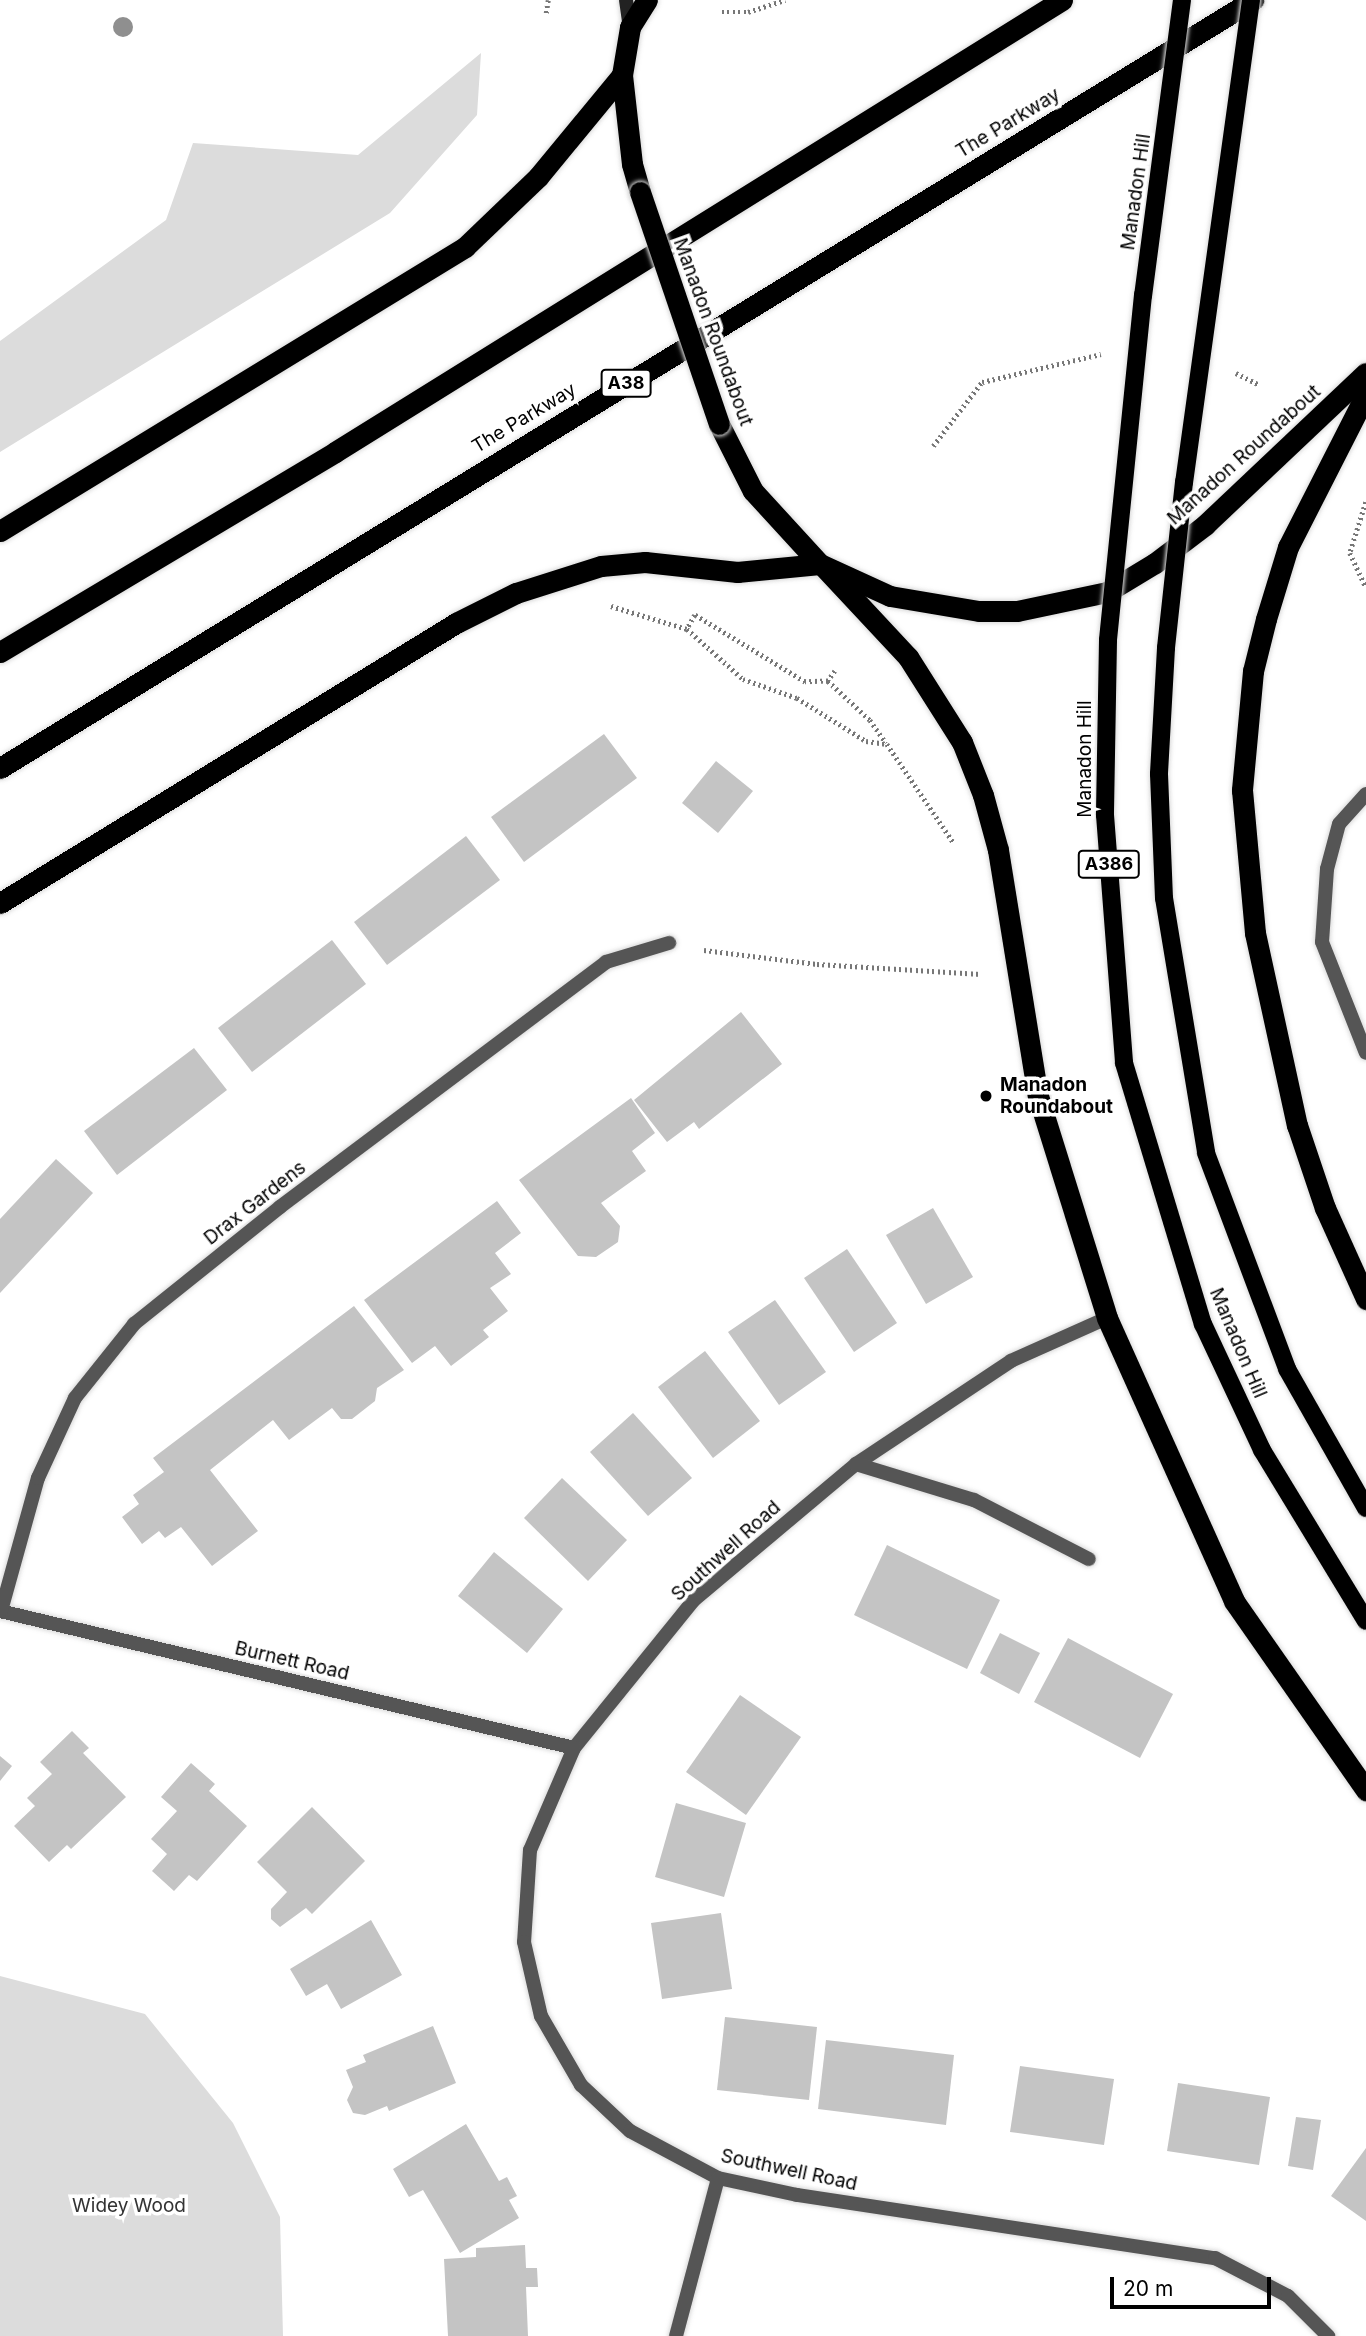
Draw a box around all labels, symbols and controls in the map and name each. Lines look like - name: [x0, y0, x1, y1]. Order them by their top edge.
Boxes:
- street label: The Parkway: [952, 83, 1064, 163]
- street label: Manadon Hill: [1117, 132, 1155, 252]
- street label: Manadon Roundabout: [668, 235, 758, 429]
- road number: A38: [600, 368, 652, 398]
- street label: The Parkway: [468, 378, 580, 458]
- street label: Manadon Roundabout: [1163, 380, 1325, 530]
- street label: Manadon Hill: [1074, 700, 1096, 818]
- road number: A386: [1078, 850, 1140, 878]
- place label: Manadon Roundabout: [1000, 1074, 1113, 1118]
- marker: Manadon Roundabout: [978, 1088, 994, 1104]
- street label: Drax Gardens: [200, 1156, 310, 1250]
- street label: Manadon Hill: [1205, 1285, 1271, 1401]
- street label: Southwell Road: [667, 1496, 785, 1606]
- street label: Burnett Road: [233, 1637, 351, 1685]
- street label: Southwell Road: [719, 2144, 859, 2196]
- park label: Widey Wood: [72, 2195, 186, 2217]
- scale bar: [1114, 2262, 1275, 2306]
- text: 20 m: [1123, 2276, 1173, 2301]

